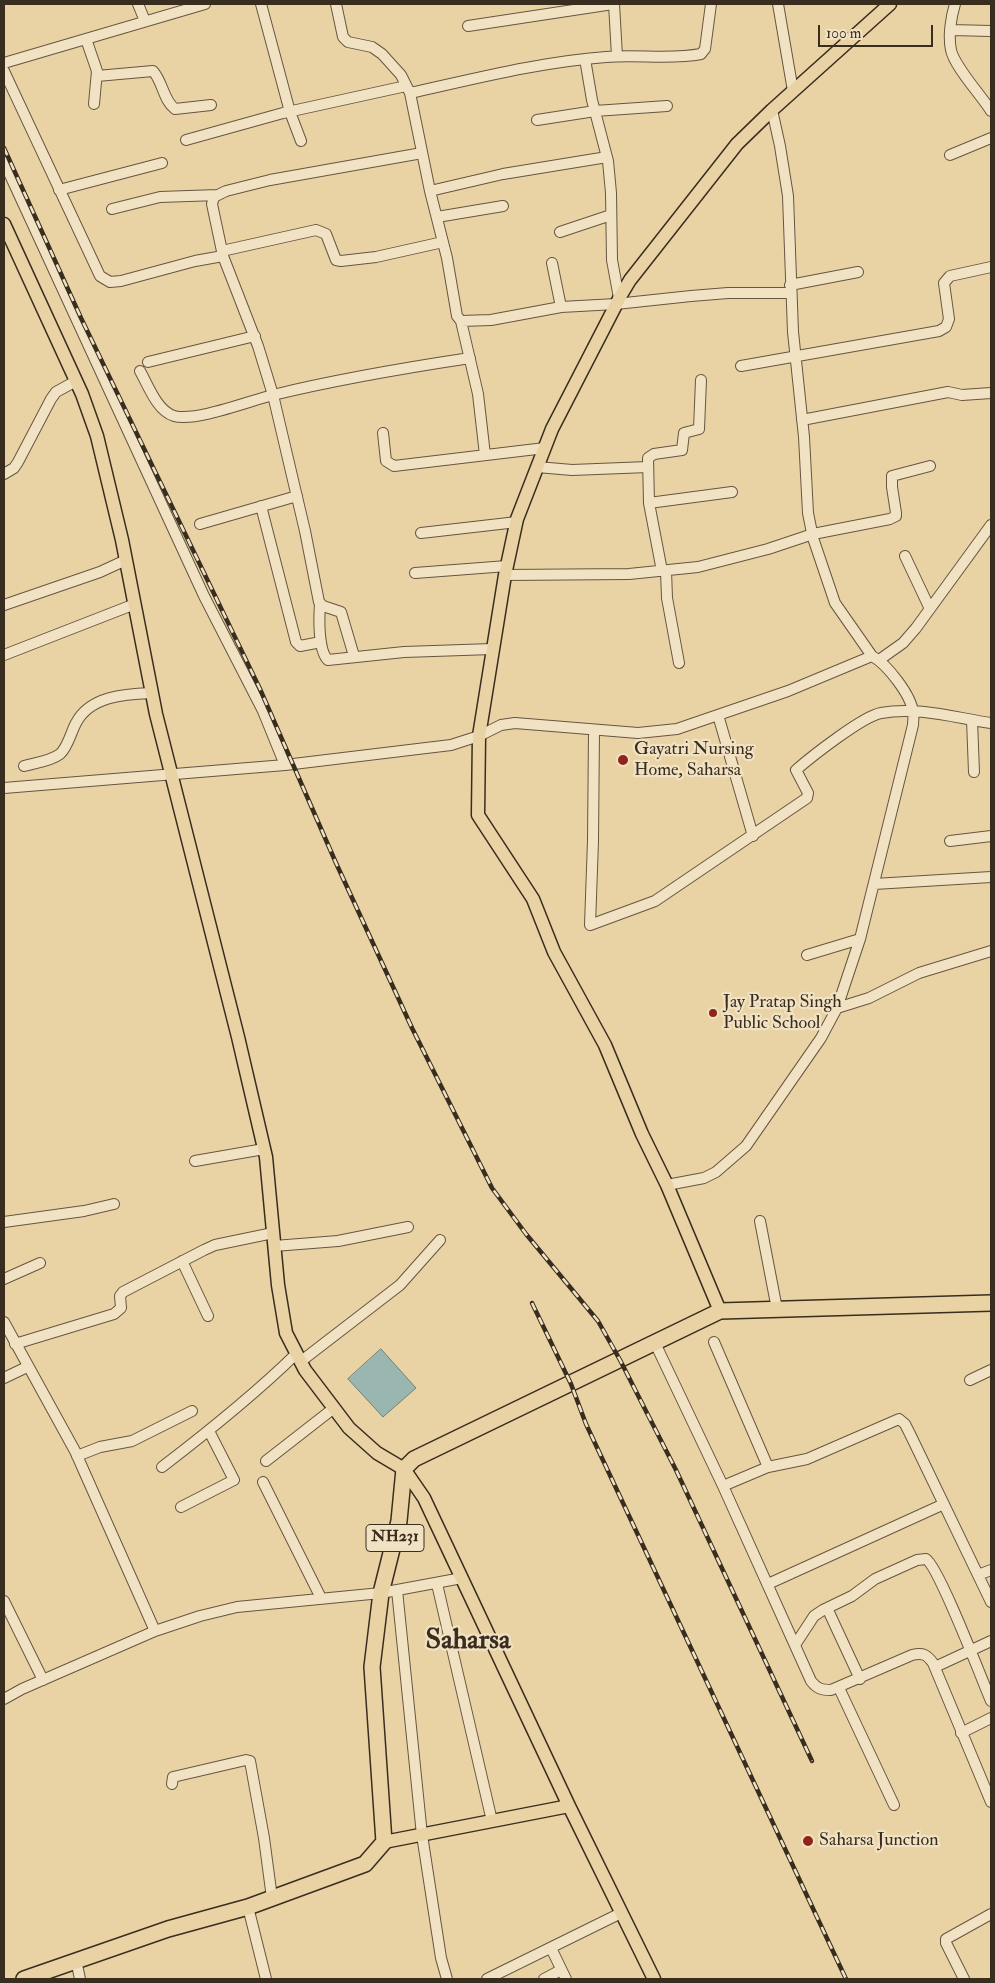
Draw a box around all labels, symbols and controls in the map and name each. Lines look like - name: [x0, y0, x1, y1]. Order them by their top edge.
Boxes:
- scale bar: [820, 15, 935, 47]
- text: 100 m: [826, 24, 861, 43]
- place label: Gayatri Nursing Home, Saharsa: [634, 739, 754, 782]
- marker: Gayatri Nursing Home, Saharsa: [616, 753, 630, 767]
- place label: Jay Pratap Singh Public School: [723, 992, 842, 1034]
- marker: Jay Pratap Singh Public School: [707, 1007, 719, 1019]
- road number: NH231: [366, 1525, 424, 1552]
- district label: Saharsa: [426, 1625, 510, 1659]
- place label: Saharsa Junction: [819, 1830, 939, 1852]
- marker: Saharsa Junction: [801, 1834, 815, 1848]

